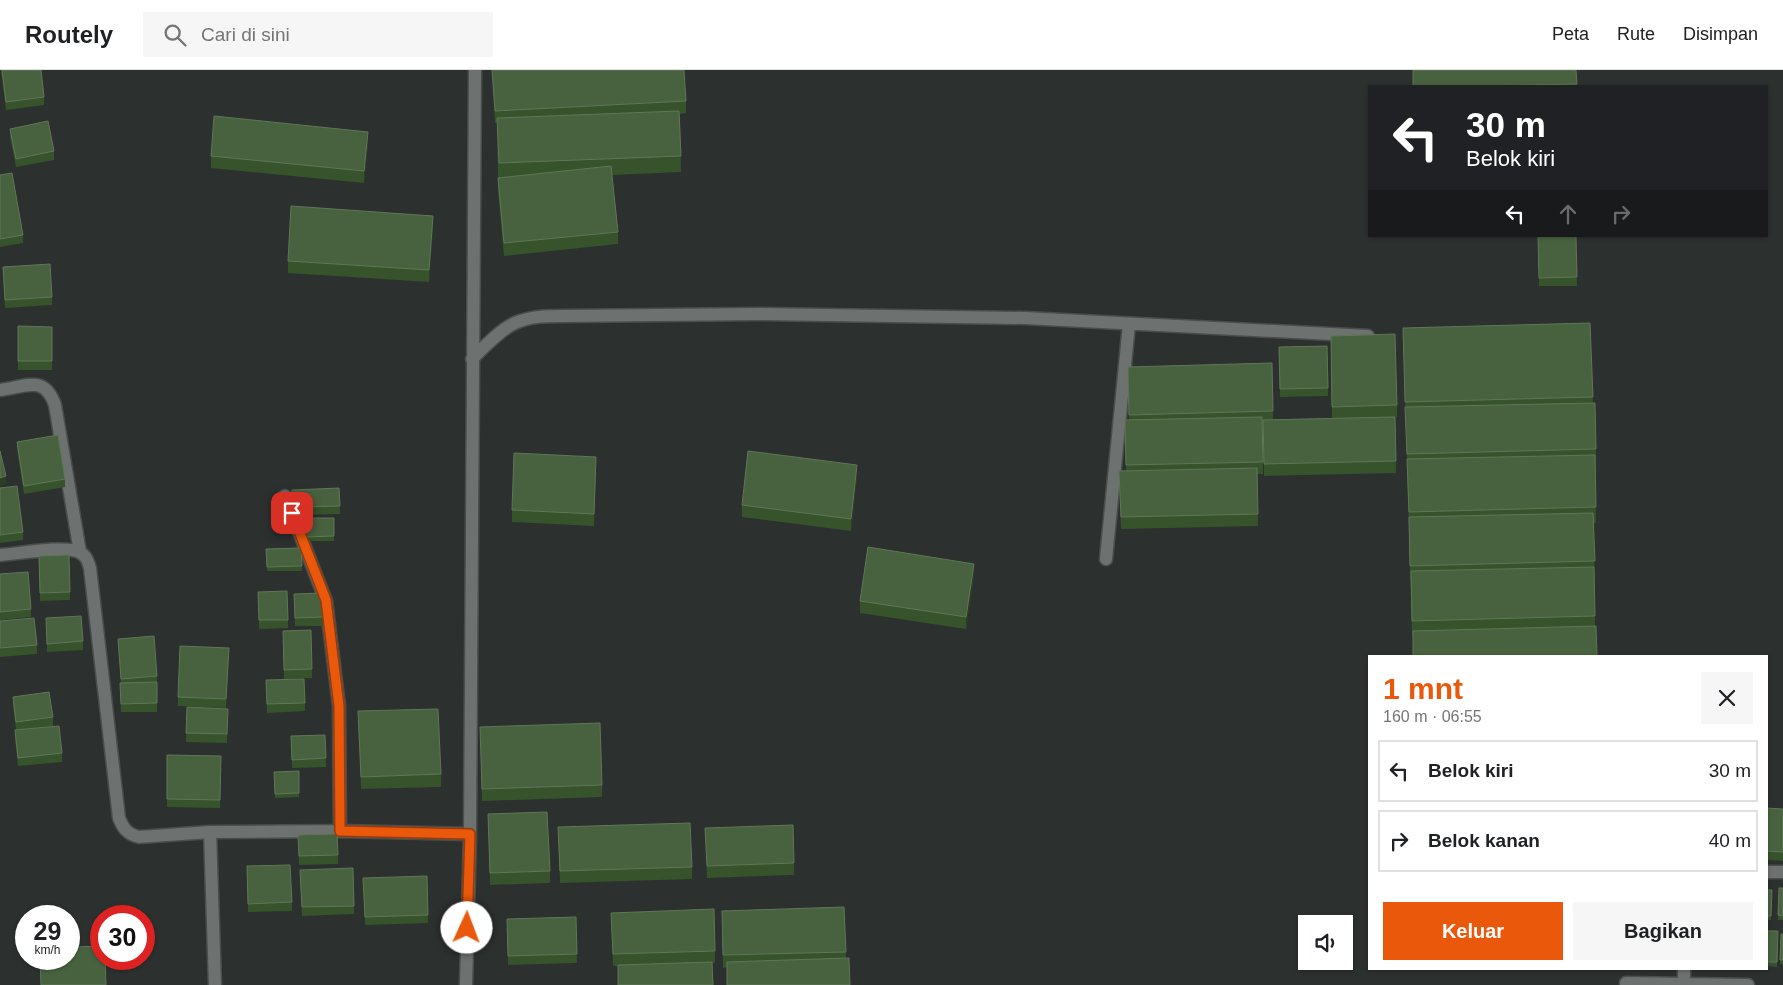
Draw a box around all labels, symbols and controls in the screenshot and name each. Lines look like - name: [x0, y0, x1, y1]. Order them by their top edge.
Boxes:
- search box: [143, 12, 493, 57]
- text: Routely: [25, 21, 113, 48]
- icon: search: [161, 21, 189, 49]
- text: Cari di sini: [201, 24, 290, 45]
- text: Peta: [1552, 24, 1589, 44]
- text: Rute: [1617, 24, 1655, 44]
- text: Disimpan: [1683, 24, 1758, 44]
- icon: left: [1383, 105, 1448, 170]
- text: 30 m: [1466, 105, 1546, 144]
- text: Belok kiri: [1466, 146, 1555, 171]
- icon: left: [1501, 200, 1529, 228]
- icon: ahead: [1554, 200, 1582, 228]
- icon: right: [1607, 200, 1635, 228]
- pin: [271, 492, 313, 534]
- icon: arrive: [278, 499, 306, 527]
- text: 1 mnt: [1383, 672, 1463, 705]
- button: close: [1701, 672, 1753, 724]
- text: 160 m · 06:55: [1383, 708, 1482, 725]
- icon: left: [1385, 757, 1413, 785]
- text: Belok kiri: [1428, 760, 1514, 781]
- text: 30 m: [1709, 760, 1751, 781]
- icon: right: [1385, 827, 1413, 855]
- text: Belok kanan: [1428, 830, 1540, 851]
- text: 40 m: [1709, 830, 1751, 851]
- position arrow: [440, 901, 492, 953]
- button: Keluar: [1383, 902, 1563, 960]
- button: Bagikan: [1573, 902, 1753, 960]
- speed limit sign: 30: [90, 905, 155, 970]
- map controls: [1298, 915, 1353, 970]
- button: sound: [1298, 915, 1353, 970]
- text: 29: [34, 917, 61, 945]
- text: km/h: [34, 943, 61, 957]

